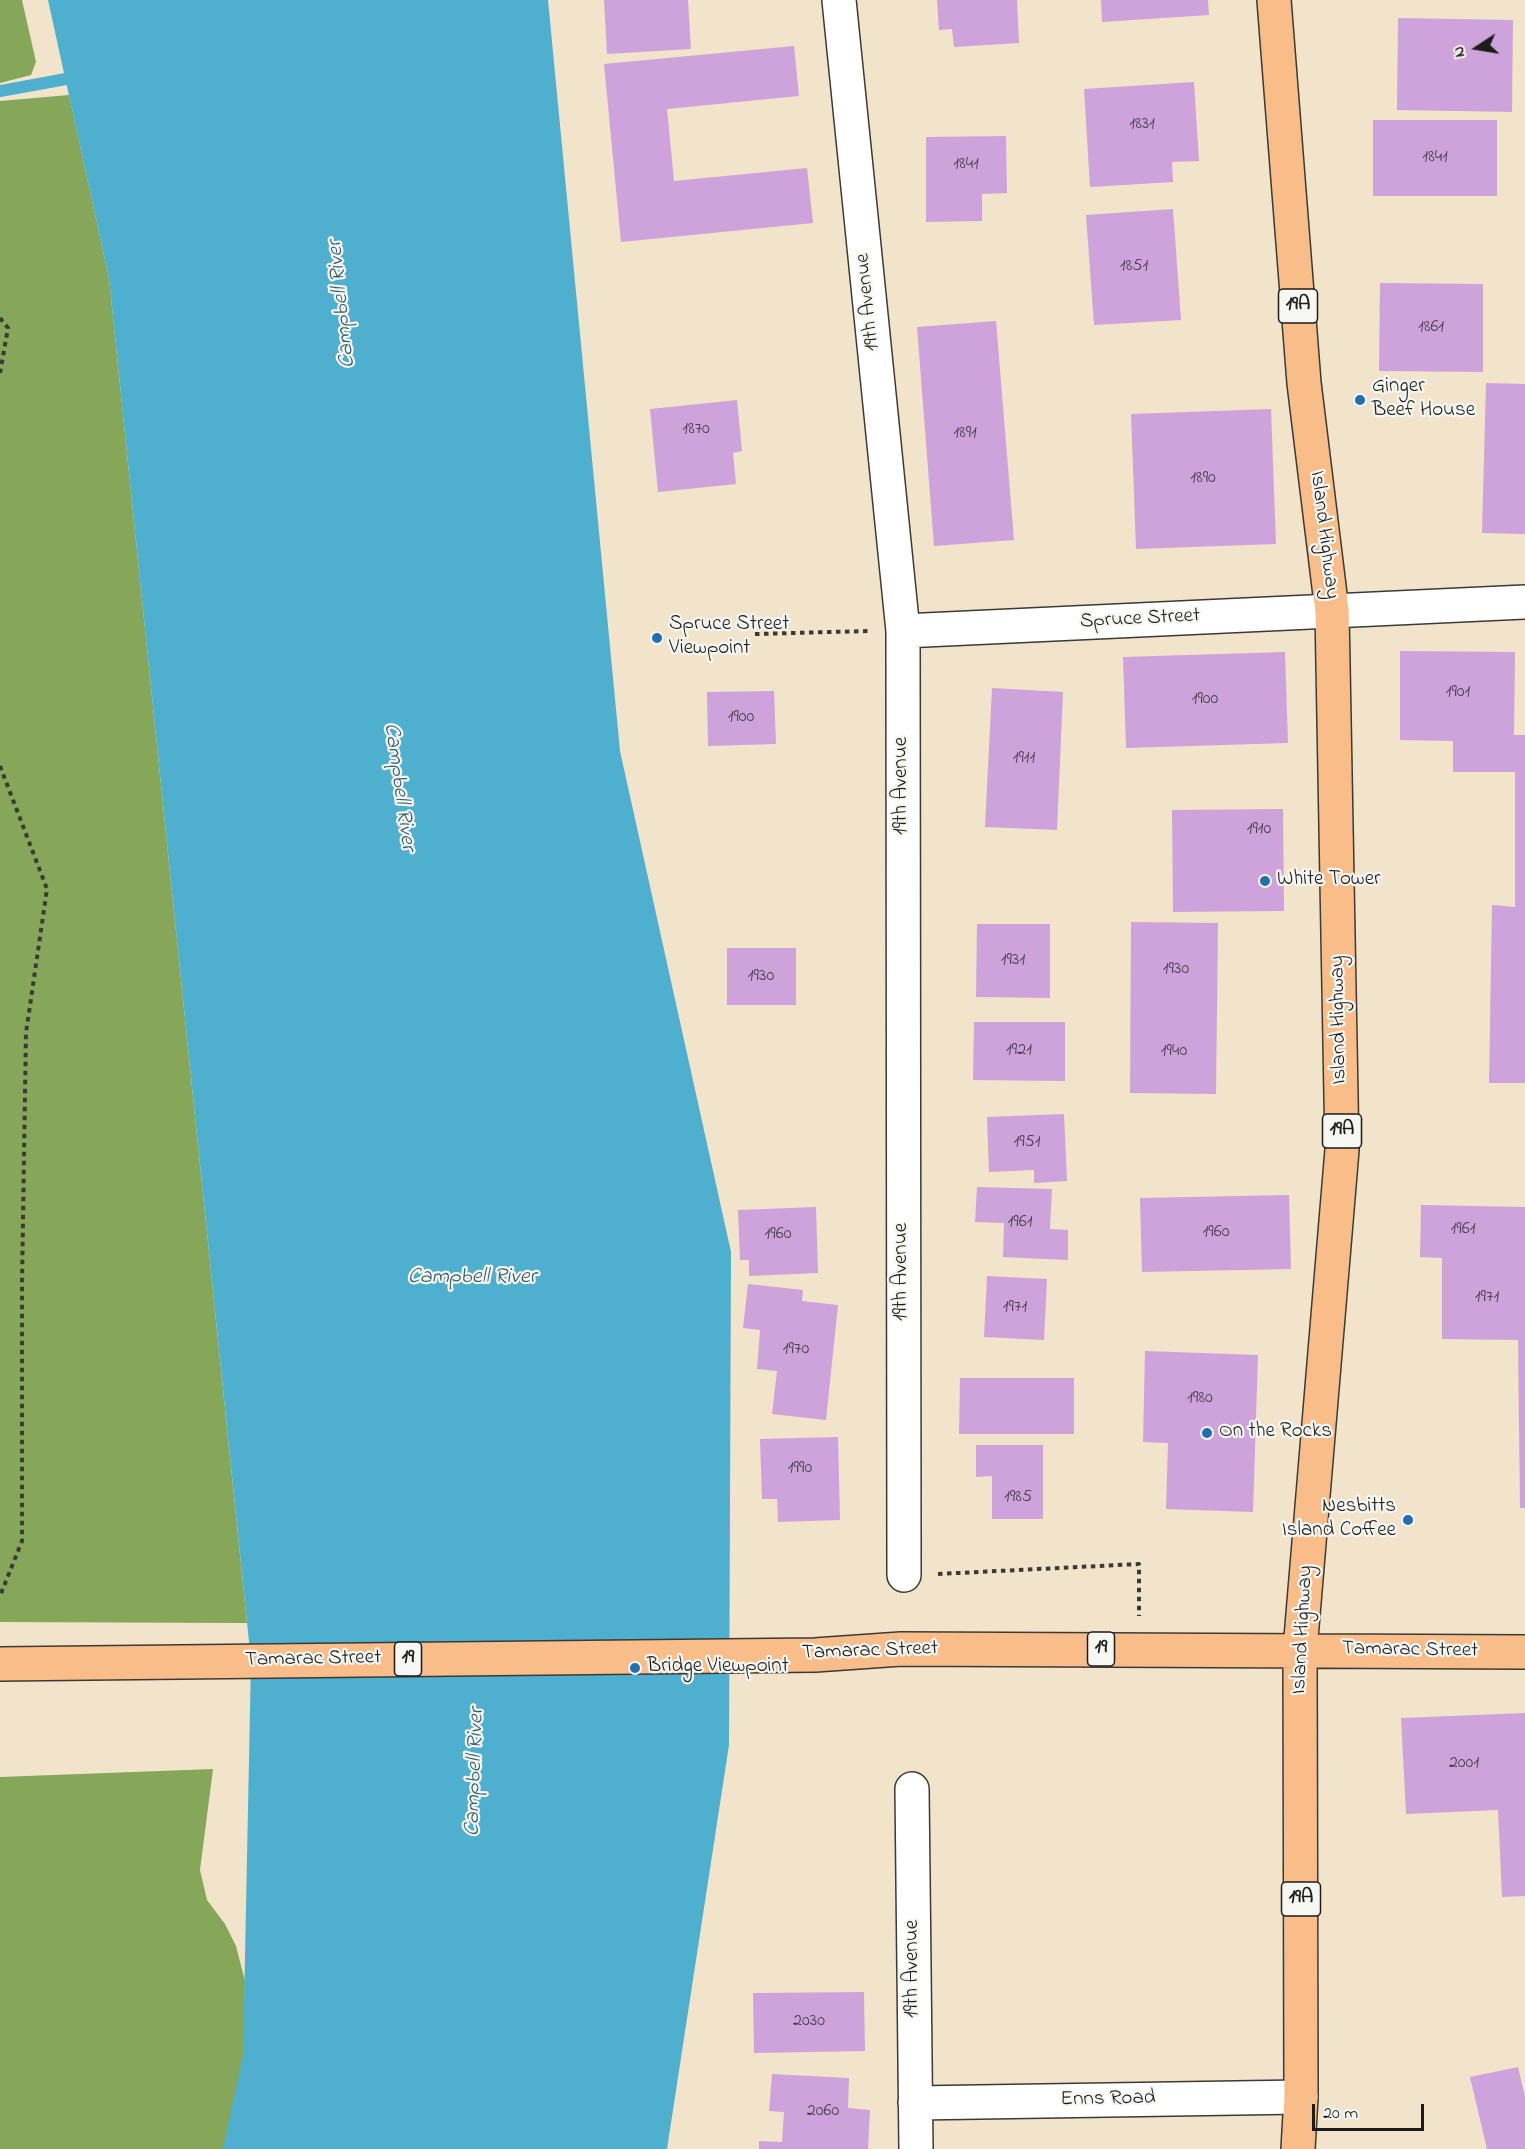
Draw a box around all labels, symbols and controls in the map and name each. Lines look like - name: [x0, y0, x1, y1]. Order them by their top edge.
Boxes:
- north arrow: [1447, 18, 1507, 78]
- text: N: [1447, 44, 1472, 60]
- house number: 1831: [1129, 114, 1155, 136]
- house number: 1841: [1422, 147, 1448, 169]
- house number: 1841: [953, 154, 979, 176]
- water label: Campbell River: [323, 239, 363, 369]
- street label: 19th Avenue: [851, 252, 887, 352]
- house number: 1851: [1120, 256, 1148, 278]
- road number: 19A: [1278, 289, 1318, 323]
- house number: 1861: [1418, 317, 1444, 339]
- place label: Ginger Beef House: [1372, 375, 1475, 425]
- marker: Ginger Beef House: [1353, 393, 1367, 407]
- house number: 1870: [682, 419, 710, 441]
- house number: 1891: [953, 423, 977, 445]
- house number: 1890: [1190, 468, 1216, 490]
- street label: Island Highway: [1303, 469, 1343, 601]
- street label: Spruce Street: [1079, 604, 1201, 636]
- place label: Spruce Street Viewpoint: [669, 613, 789, 663]
- marker: Spruce Street Viewpoint: [650, 631, 664, 645]
- house number: 1901: [1446, 682, 1470, 704]
- house number: 1900: [1192, 689, 1218, 711]
- house number: 1900: [728, 707, 754, 729]
- water label: Campbell River: [376, 721, 420, 853]
- street label: 19th Avenue: [890, 737, 916, 835]
- house number: 1911: [1013, 748, 1035, 770]
- house number: 1910: [1247, 819, 1271, 841]
- place label: White Tower: [1277, 868, 1381, 894]
- marker: White Tower: [1258, 874, 1272, 888]
- house number: 1931: [1001, 950, 1025, 972]
- street label: Island Highway: [1326, 955, 1354, 1085]
- house number: 1930: [1163, 959, 1189, 981]
- house number: 1930: [748, 966, 774, 988]
- house number: 1921: [1006, 1040, 1032, 1062]
- house number: 1940: [1161, 1041, 1187, 1063]
- road number: 19A: [1322, 1114, 1362, 1148]
- house number: 1951: [1013, 1132, 1041, 1154]
- house number: 1961: [1008, 1212, 1032, 1234]
- house number: 1961: [1451, 1219, 1475, 1241]
- house number: 1960: [1203, 1222, 1229, 1244]
- street label: 19th Avenue: [890, 1223, 916, 1321]
- house number: 1960: [765, 1224, 791, 1246]
- water label: Campbell River: [408, 1265, 536, 1291]
- house number: 1971: [1475, 1287, 1499, 1309]
- house number: 1971: [1003, 1297, 1027, 1319]
- house number: 1970: [783, 1339, 809, 1361]
- house number: 1980: [1187, 1388, 1213, 1410]
- place label: On the Rocks: [1219, 1420, 1332, 1446]
- marker: On the Rocks: [1200, 1426, 1214, 1440]
- house number: 1990: [788, 1458, 812, 1480]
- house number: 1985: [1004, 1487, 1032, 1509]
- place label: Nesbitts Island Coffee: [1282, 1495, 1396, 1545]
- marker: Nesbitts Island Coffee: [1401, 1513, 1415, 1527]
- street label: Island Highway: [1288, 1565, 1320, 1695]
- road number: 19: [1088, 1632, 1114, 1666]
- street label: Tamarac Street: [801, 1637, 939, 1667]
- street label: Tamarac Street: [1342, 1637, 1478, 1665]
- road number: 19: [394, 1642, 422, 1676]
- street label: Tamarac Street: [245, 1646, 381, 1674]
- place label: Bridge Viewpoint: [647, 1655, 789, 1681]
- marker: Bridge Viewpoint: [628, 1661, 642, 1675]
- water label: Campbell River: [461, 1707, 491, 1837]
- house number: 2001: [1449, 1753, 1479, 1775]
- road number: 19A: [1282, 1882, 1320, 1916]
- street label: 19th Avenue: [901, 1920, 927, 2018]
- house number: 2030: [793, 2011, 825, 2033]
- street label: Enns Road: [1060, 2087, 1156, 2113]
- scale bar: [1315, 2092, 1428, 2130]
- house number: 2060: [807, 2101, 839, 2123]
- text: 20 m: [1323, 2101, 1358, 2127]

